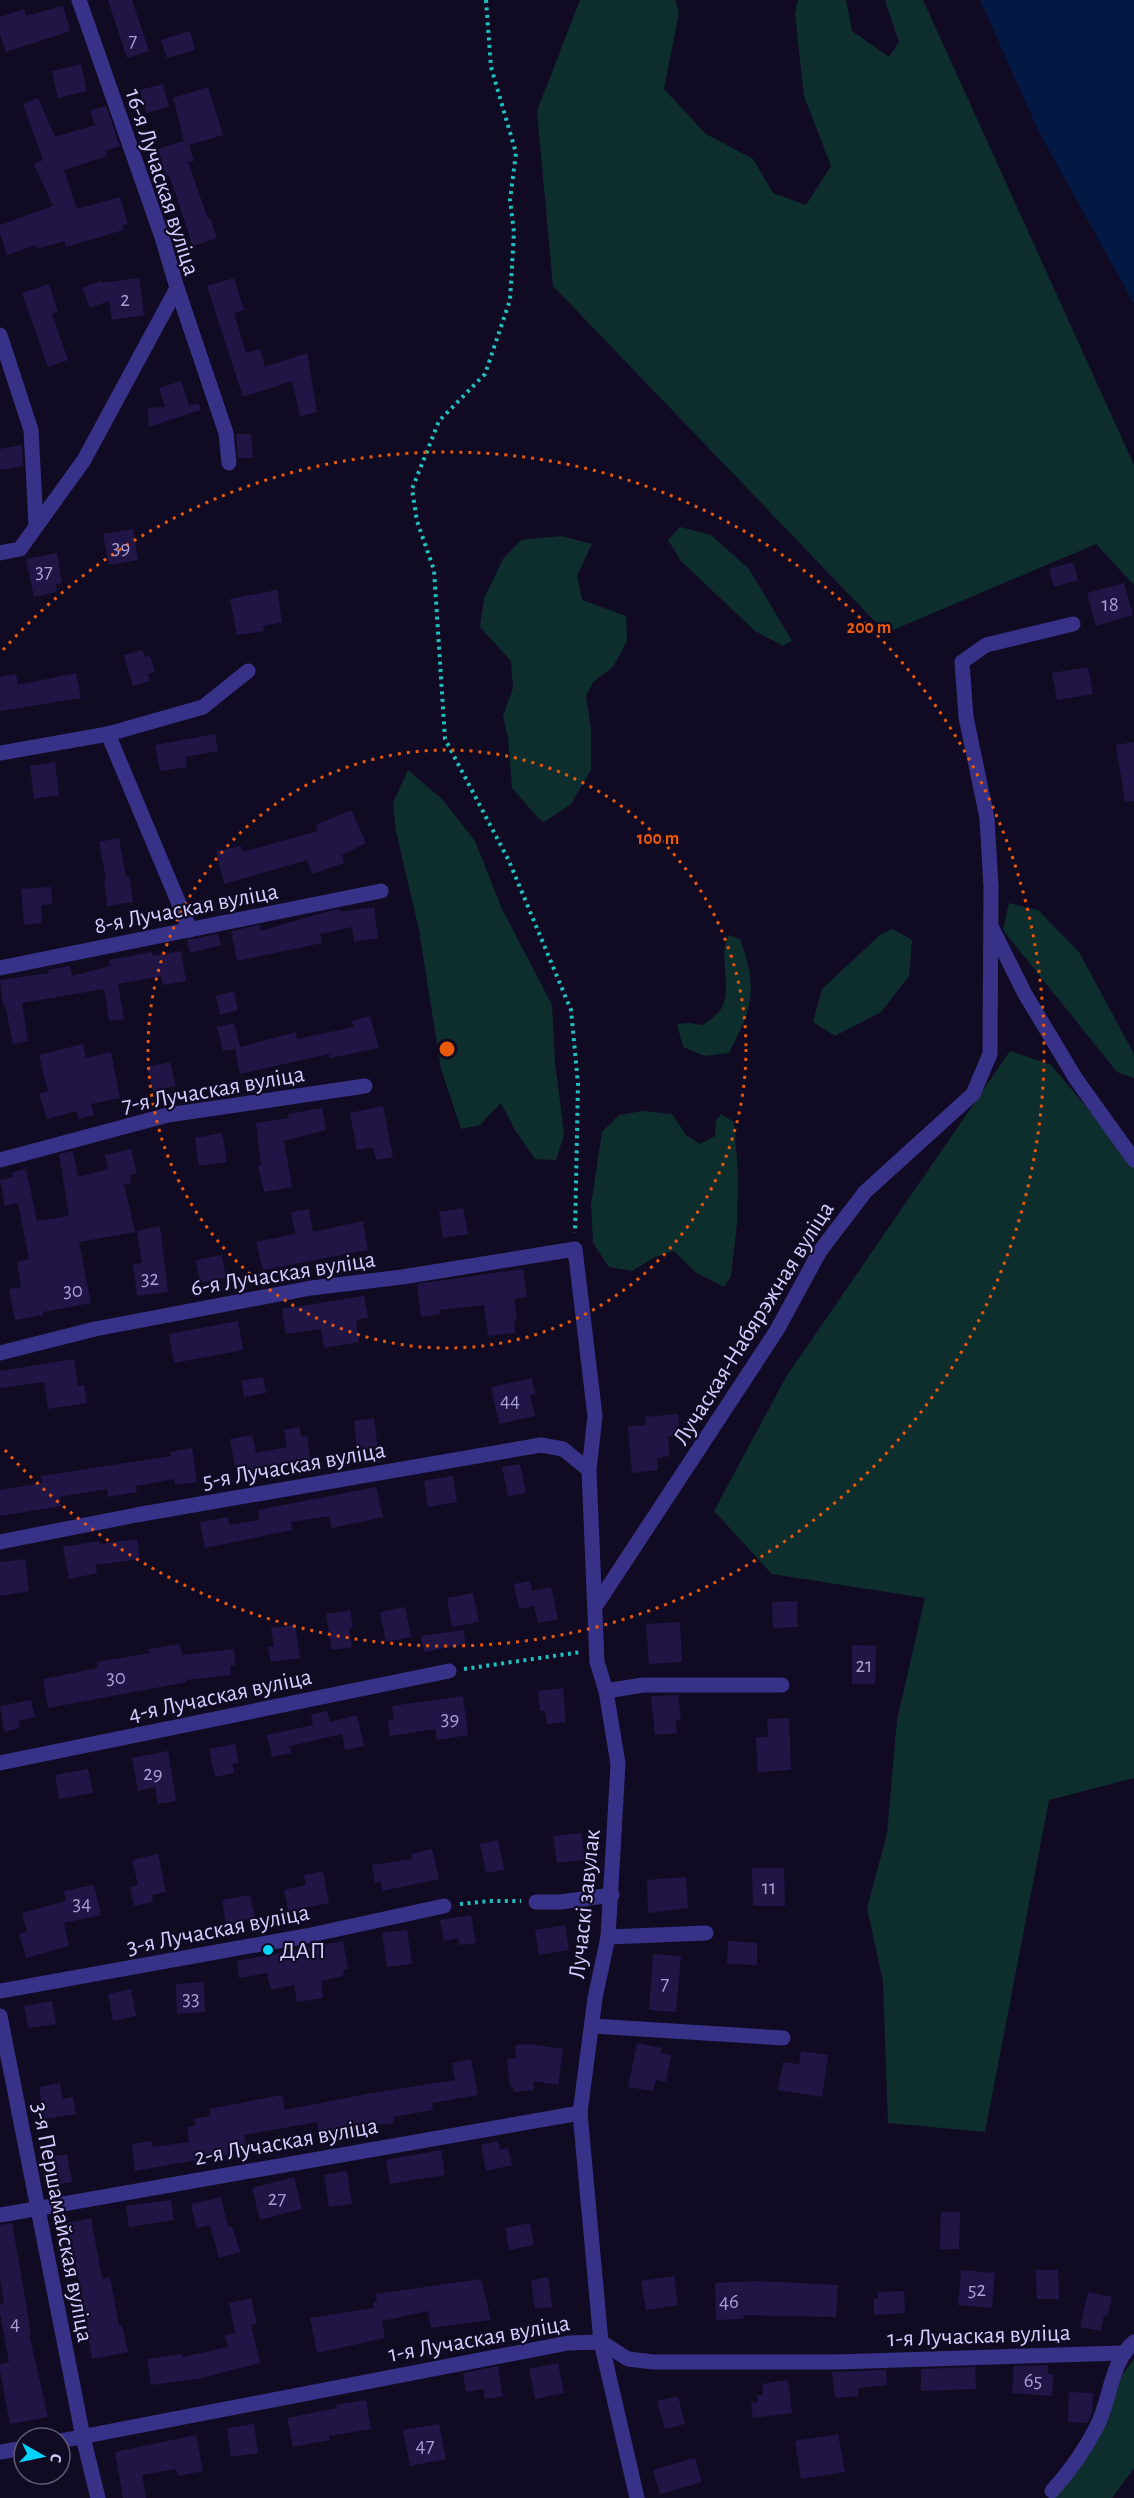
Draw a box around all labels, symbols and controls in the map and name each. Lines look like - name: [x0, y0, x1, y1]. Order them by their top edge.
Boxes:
- house number: 7: [129, 30, 138, 51]
- street label: 16-я Лучаская вуліца: [121, 86, 204, 279]
- house number: 2: [120, 289, 130, 310]
- house number: 39: [112, 537, 130, 558]
- house number: 37: [35, 561, 53, 582]
- house number: 18: [1101, 594, 1119, 615]
- text: 200 m: [847, 619, 891, 637]
- text: 100 m: [637, 830, 679, 848]
- street label: 8-я Лучаская вуліца: [92, 879, 280, 939]
- centre of rings: [437, 1039, 457, 1059]
- street label: 7-я Лучаская вуліца: [120, 1062, 307, 1118]
- street label: Лучаская-Набярэжная вуліца: [669, 1198, 839, 1449]
- street label: 6-я Лучаская вуліца: [189, 1248, 377, 1300]
- house number: 32: [141, 1268, 159, 1289]
- house number: 30: [63, 1280, 83, 1301]
- house number: 44: [500, 1390, 520, 1411]
- street label: 5-я Лучаская вуліца: [201, 1438, 388, 1494]
- house number: 21: [856, 1655, 872, 1676]
- street label: 4-я Лучаская вуліца: [126, 1665, 314, 1727]
- house number: 30: [106, 1667, 126, 1688]
- house number: 39: [441, 1708, 459, 1729]
- house number: 29: [143, 1763, 163, 1784]
- street label: Лучаскі завулак: [565, 1828, 605, 1980]
- house number: 11: [762, 1877, 776, 1898]
- house number: 34: [73, 1893, 91, 1914]
- street label: 3-я Лучаская вуліца: [125, 1901, 311, 1959]
- place label: ДАП: [280, 1939, 326, 1963]
- marker: ДАП: [261, 1943, 275, 1957]
- house number: 7: [661, 1973, 670, 1994]
- house number: 33: [182, 1988, 200, 2009]
- street label: 3-я Першамайская вуліца: [27, 2100, 97, 2344]
- street label: 2-я Лучаская вуліца: [192, 2114, 380, 2170]
- house number: 27: [268, 2188, 286, 2209]
- house number: 52: [968, 2279, 986, 2300]
- house number: 46: [719, 2291, 739, 2312]
- street label: 1-я Лучаская вуліца: [387, 2311, 572, 2367]
- house number: 4: [10, 2313, 20, 2334]
- street label: 1-я Лучаская вуліца: [887, 2321, 1071, 2351]
- house number: 65: [1024, 2370, 1042, 2391]
- north arrow: [12, 2426, 72, 2486]
- house number: 47: [416, 2435, 435, 2456]
- text: С: [47, 2453, 64, 2464]

